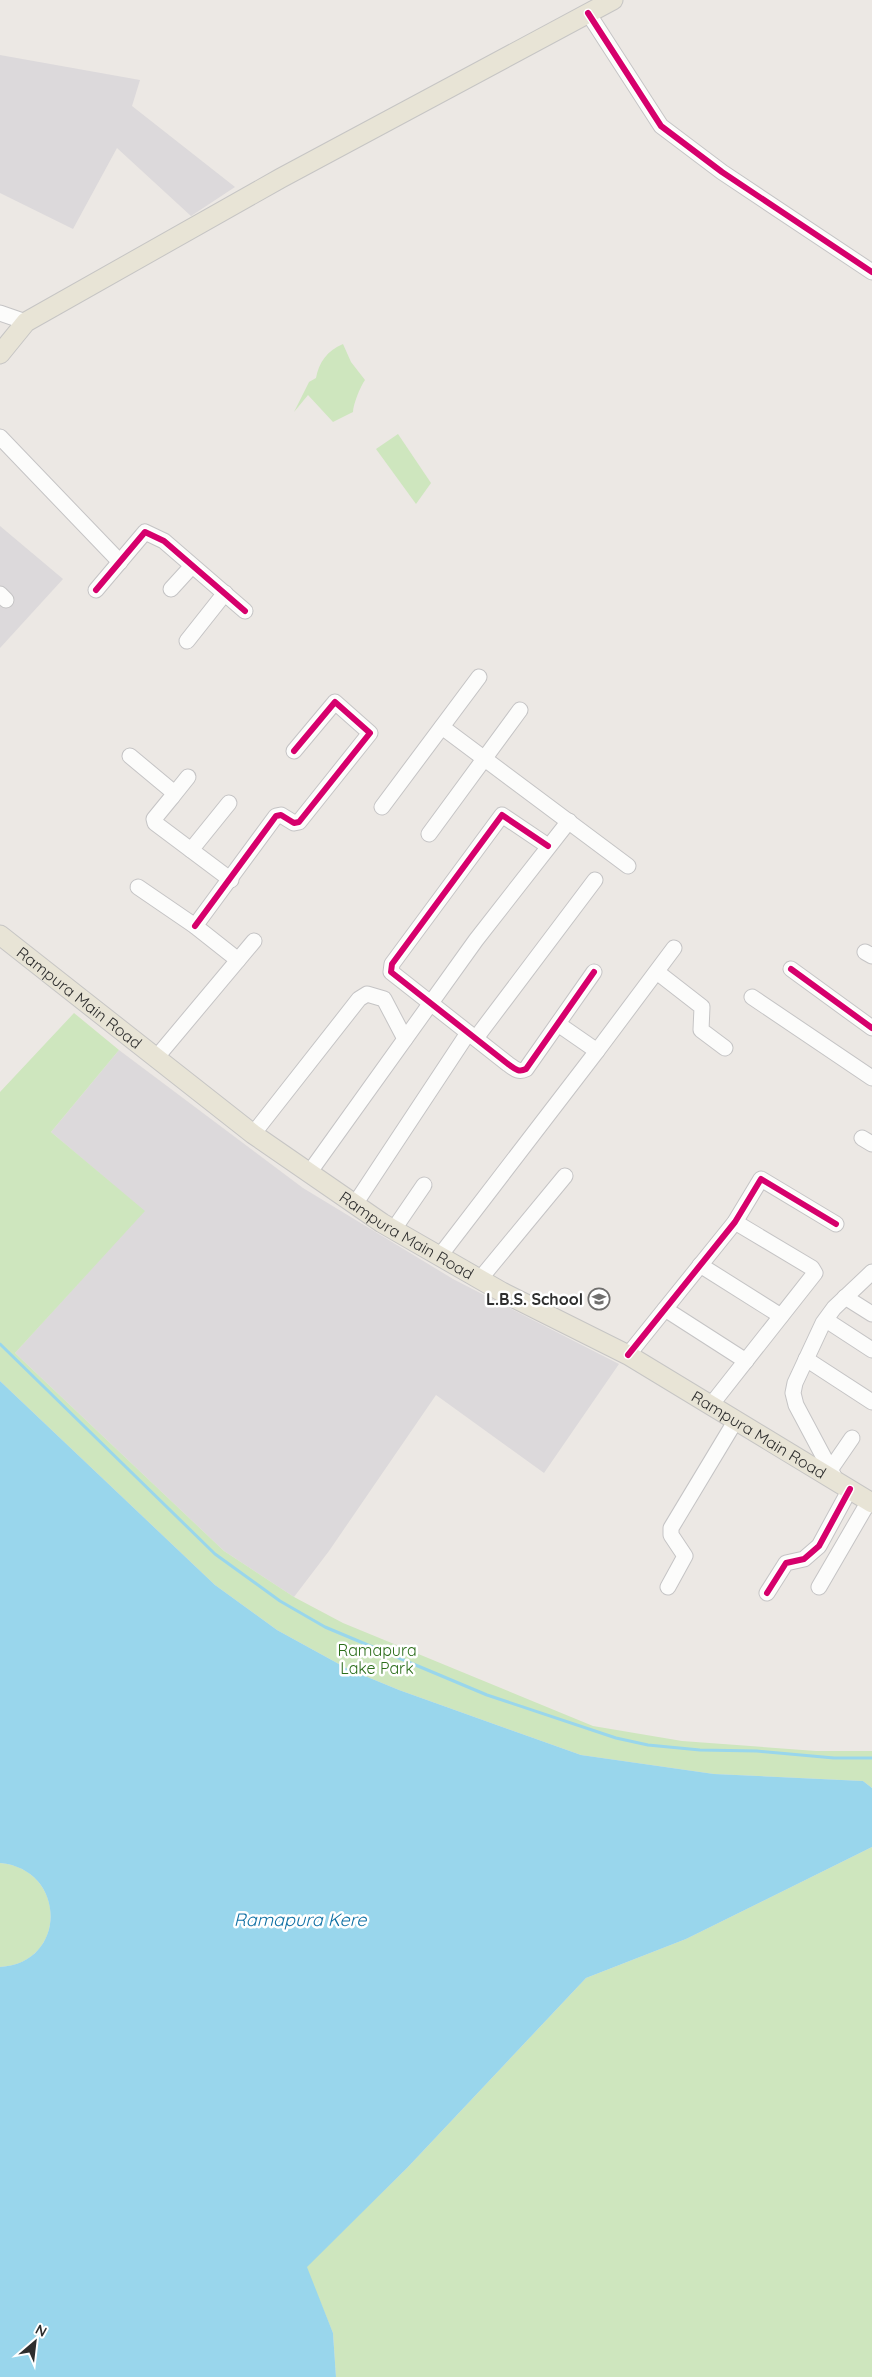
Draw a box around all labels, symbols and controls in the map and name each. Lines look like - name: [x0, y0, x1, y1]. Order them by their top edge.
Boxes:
- street label: Rampura Main Road: [13, 942, 146, 1053]
- street label: Rampura Main Road: [336, 1187, 477, 1284]
- school or university icon: L.B.S. School: [587, 1287, 611, 1311]
- place label: L.B.S. School: [486, 1289, 583, 1309]
- street label: Rampura Main Road: [688, 1386, 830, 1483]
- park label: Ramapura Lake Park: [337, 1640, 417, 1678]
- water label: Ramapura Kere: [234, 1908, 367, 1931]
- north arrow: [10, 2317, 60, 2367]
- text: N: [32, 2320, 50, 2341]

